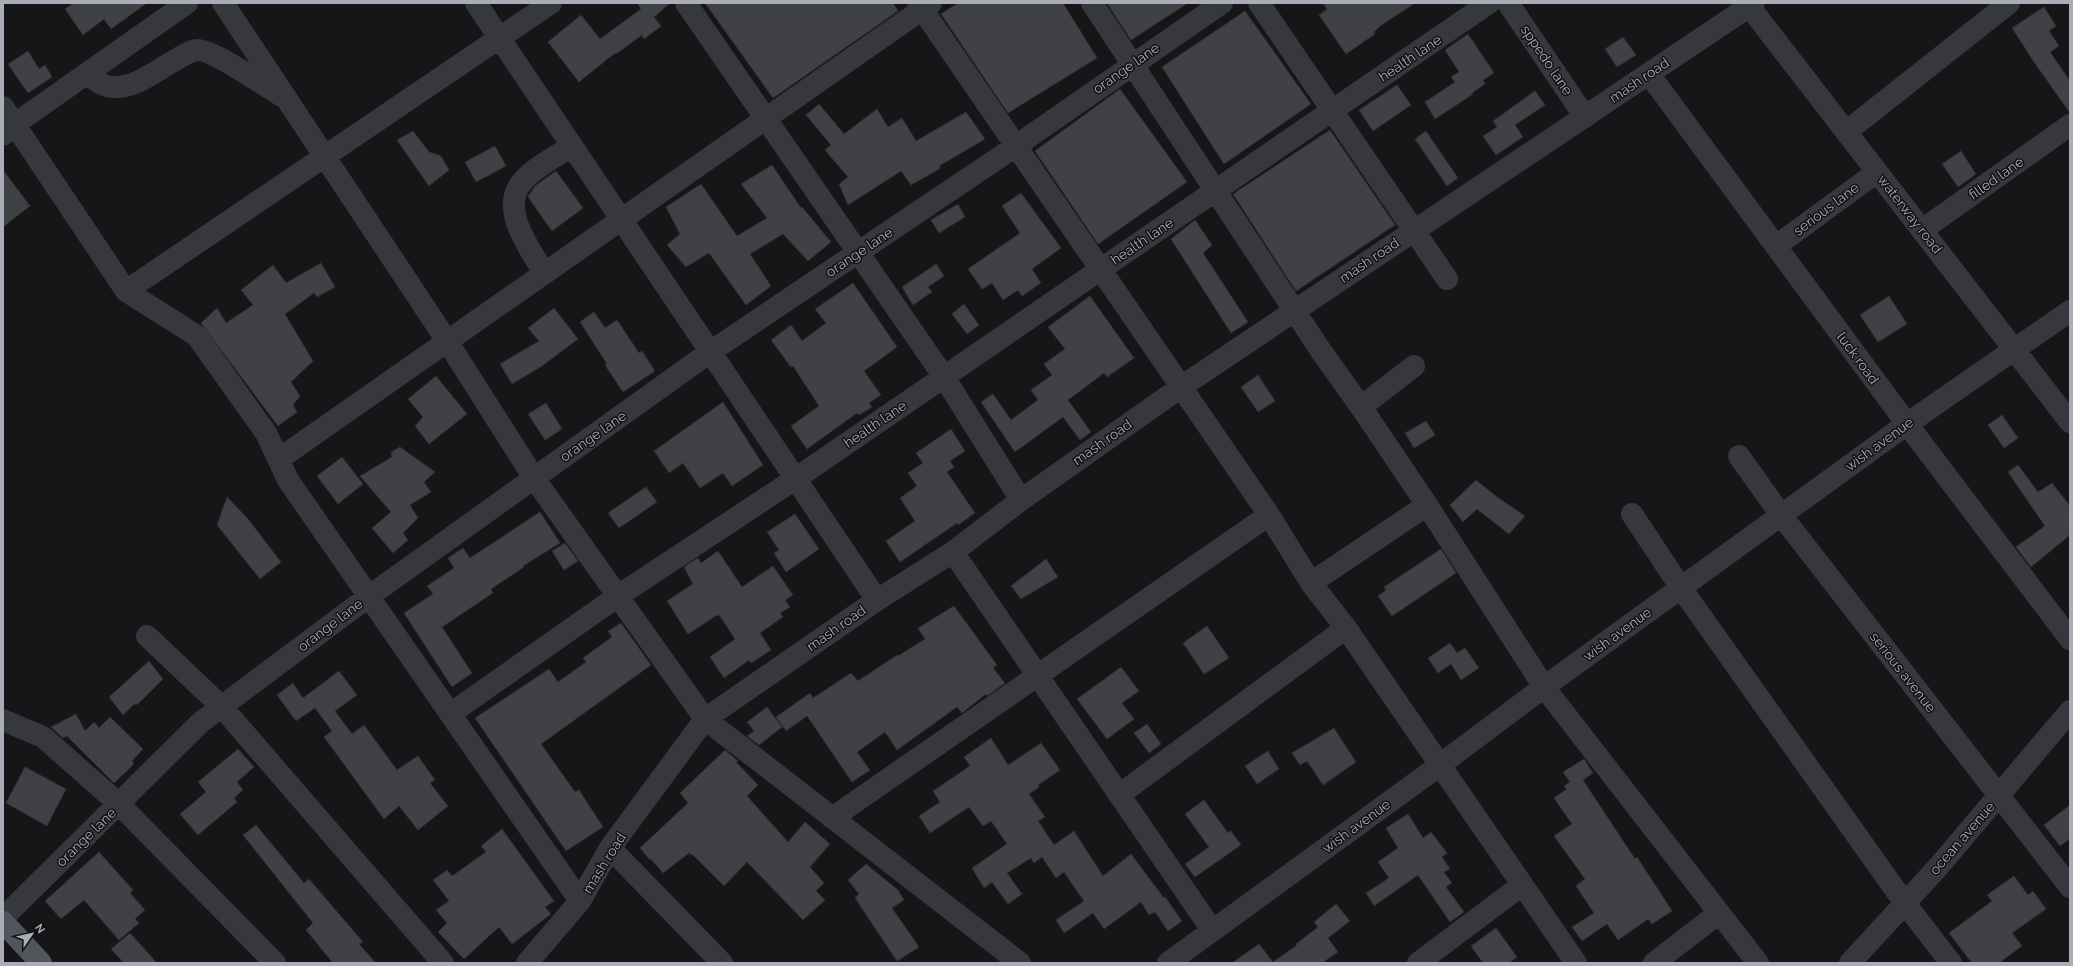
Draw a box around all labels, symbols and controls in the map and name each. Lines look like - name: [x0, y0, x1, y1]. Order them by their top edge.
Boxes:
- street label: sppedo lane: [1518, 22, 1576, 98]
- street label: health lane: [1376, 31, 1444, 85]
- street label: orange lane: [1090, 39, 1162, 97]
- street label: mash road: [1606, 54, 1672, 106]
- street label: filled lane: [1966, 153, 2026, 203]
- street label: waterway road: [1874, 172, 1946, 256]
- street label: serious lane: [1790, 179, 1862, 239]
- street label: health lane: [1108, 214, 1176, 268]
- street label: orange lane: [822, 224, 896, 280]
- street label: mash road: [1336, 234, 1402, 286]
- street label: luck road: [1834, 329, 1882, 387]
- street label: health lane: [841, 397, 909, 451]
- street label: orange lane: [557, 407, 629, 465]
- street label: wish avenue: [1842, 414, 1916, 474]
- street label: mash road: [1069, 416, 1135, 468]
- street label: orange lane: [294, 595, 366, 655]
- street label: mash road: [803, 602, 869, 654]
- street label: wish avenue: [1580, 604, 1654, 664]
- street label: serious avenue: [1867, 629, 1939, 715]
- street label: wish avenue: [1319, 796, 1393, 856]
- street label: ocean avenue: [1926, 798, 1998, 878]
- street label: orange lane: [53, 804, 119, 870]
- street label: mash road: [579, 830, 629, 896]
- north arrow: [12, 914, 52, 954]
- text: N: [32, 922, 48, 936]

